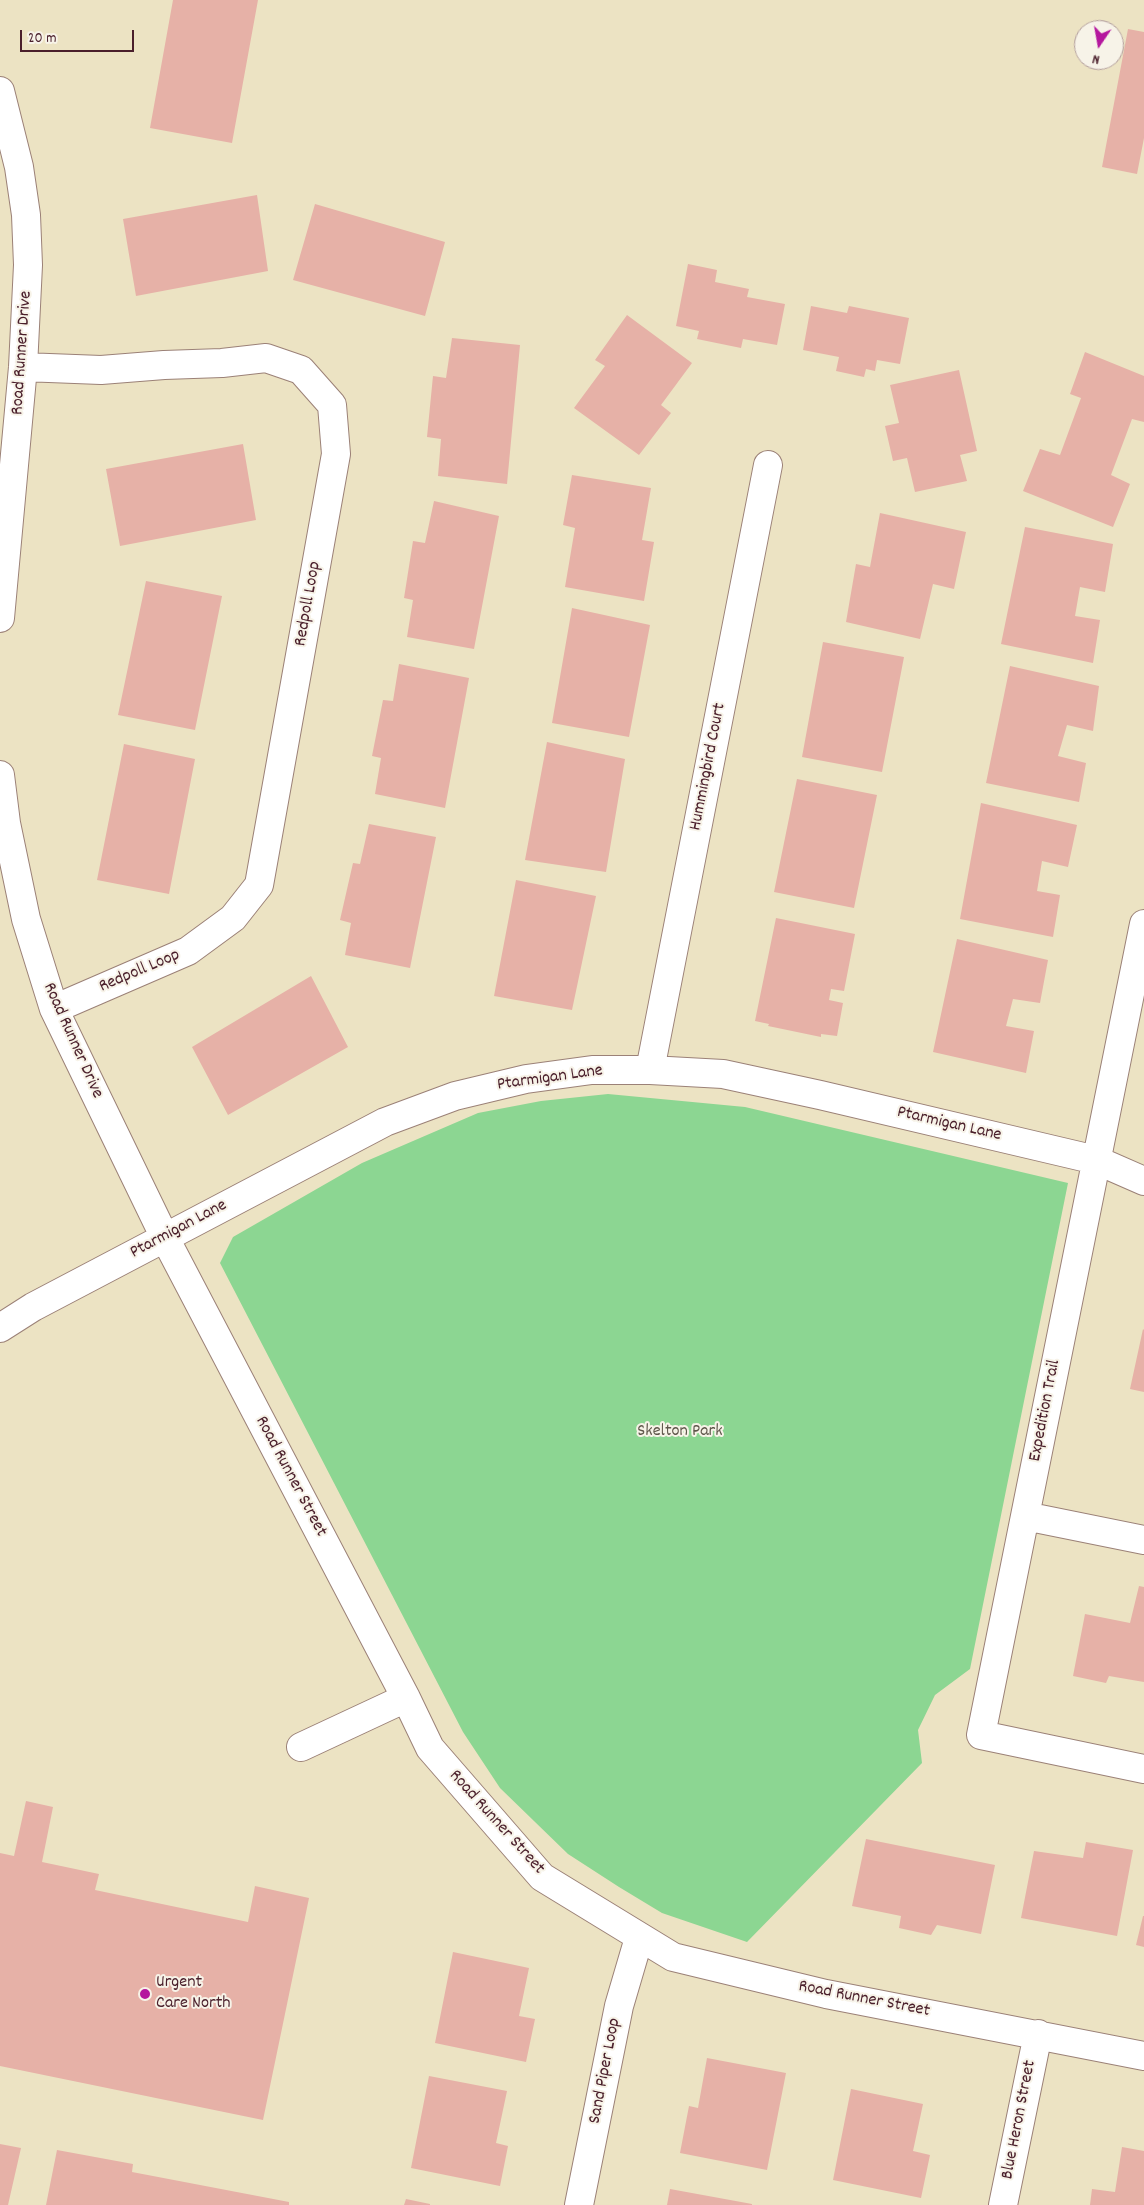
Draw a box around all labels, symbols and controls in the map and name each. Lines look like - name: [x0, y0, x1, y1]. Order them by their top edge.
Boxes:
- scale bar: [22, 20, 136, 52]
- north arrow: [1074, 20, 1124, 70]
- text: 20 m: [28, 28, 56, 50]
- text: N: [1091, 48, 1102, 69]
- street label: Road Runner Drive: [8, 290, 38, 416]
- street label: Redpoll Loop: [291, 560, 327, 648]
- street label: Hummingbird Court: [686, 701, 732, 833]
- street label: Redpoll Loop: [96, 945, 184, 999]
- street label: Road Runner Drive: [37, 980, 107, 1102]
- street label: Ptarmigan Lane: [496, 1061, 604, 1097]
- street label: Ptarmigan Lane: [895, 1103, 1003, 1147]
- street label: Ptarmigan Lane: [127, 1195, 231, 1265]
- street label: Expedition Trail: [1026, 1358, 1066, 1464]
- street label: Road Runner Street: [249, 1413, 331, 1541]
- park label: Skelton Park: [637, 1422, 723, 1444]
- street label: Road Runner Street: [443, 1766, 549, 1880]
- place label: Urgent Care North: [156, 1973, 231, 2016]
- street label: Road Runner Street: [796, 1977, 932, 2023]
- marker: Urgent Care North: [138, 1987, 152, 2001]
- street label: Sand Piper Loop: [585, 2016, 627, 2126]
- street label: Blue Heron Street: [998, 2059, 1042, 2181]

